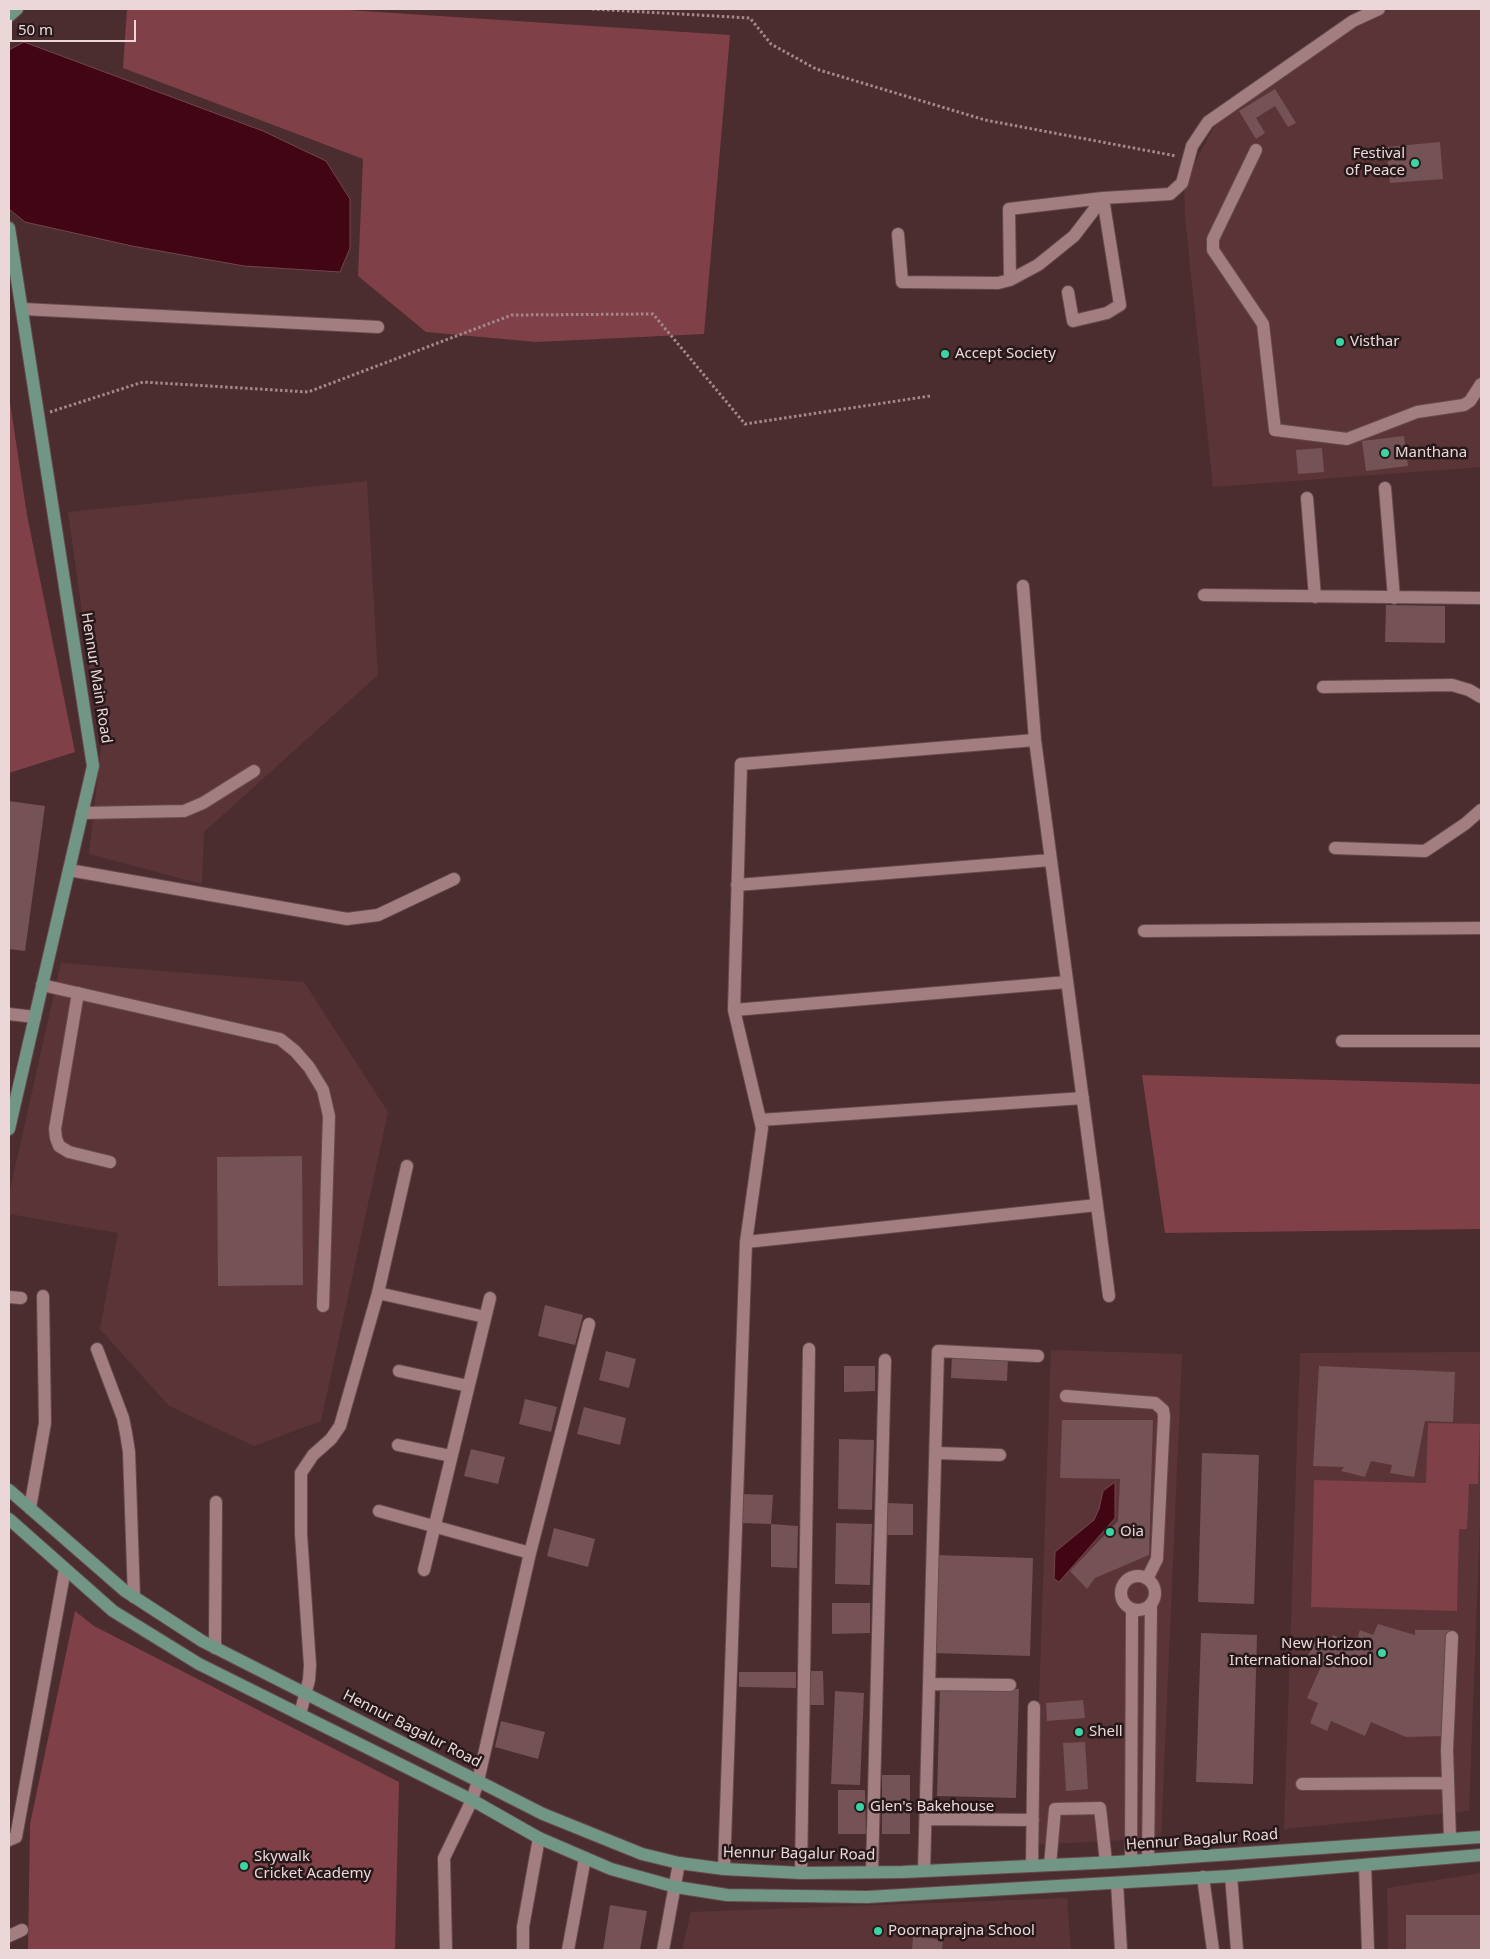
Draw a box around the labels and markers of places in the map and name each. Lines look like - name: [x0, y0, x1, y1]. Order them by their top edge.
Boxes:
- place label: Festival of Peace: [1345, 145, 1405, 180]
- marker: Festival of Peace: [1409, 157, 1421, 169]
- place label: Visthar: [1350, 333, 1399, 351]
- marker: Visthar: [1334, 336, 1346, 348]
- place label: Accept Society: [955, 345, 1056, 363]
- marker: Accept Society: [939, 348, 951, 360]
- place label: Manthana: [1395, 444, 1467, 462]
- marker: Manthana: [1379, 447, 1391, 459]
- place label: Oia: [1120, 1523, 1144, 1541]
- marker: Oia: [1104, 1526, 1116, 1538]
- place label: New Horizon International School: [1229, 1635, 1372, 1670]
- marker: New Horizon International School: [1376, 1647, 1388, 1659]
- place label: Shell: [1089, 1723, 1123, 1741]
- marker: Shell: [1073, 1726, 1085, 1738]
- place label: Glen's Bakehouse: [870, 1798, 994, 1816]
- marker: Glen's Bakehouse: [854, 1801, 866, 1813]
- place label: Skywalk Cricket Academy: [254, 1848, 371, 1883]
- marker: Skywalk Cricket Academy: [238, 1860, 250, 1872]
- place label: Poornaprajna School: [888, 1922, 1035, 1940]
- marker: Poornaprajna School: [872, 1925, 884, 1937]

